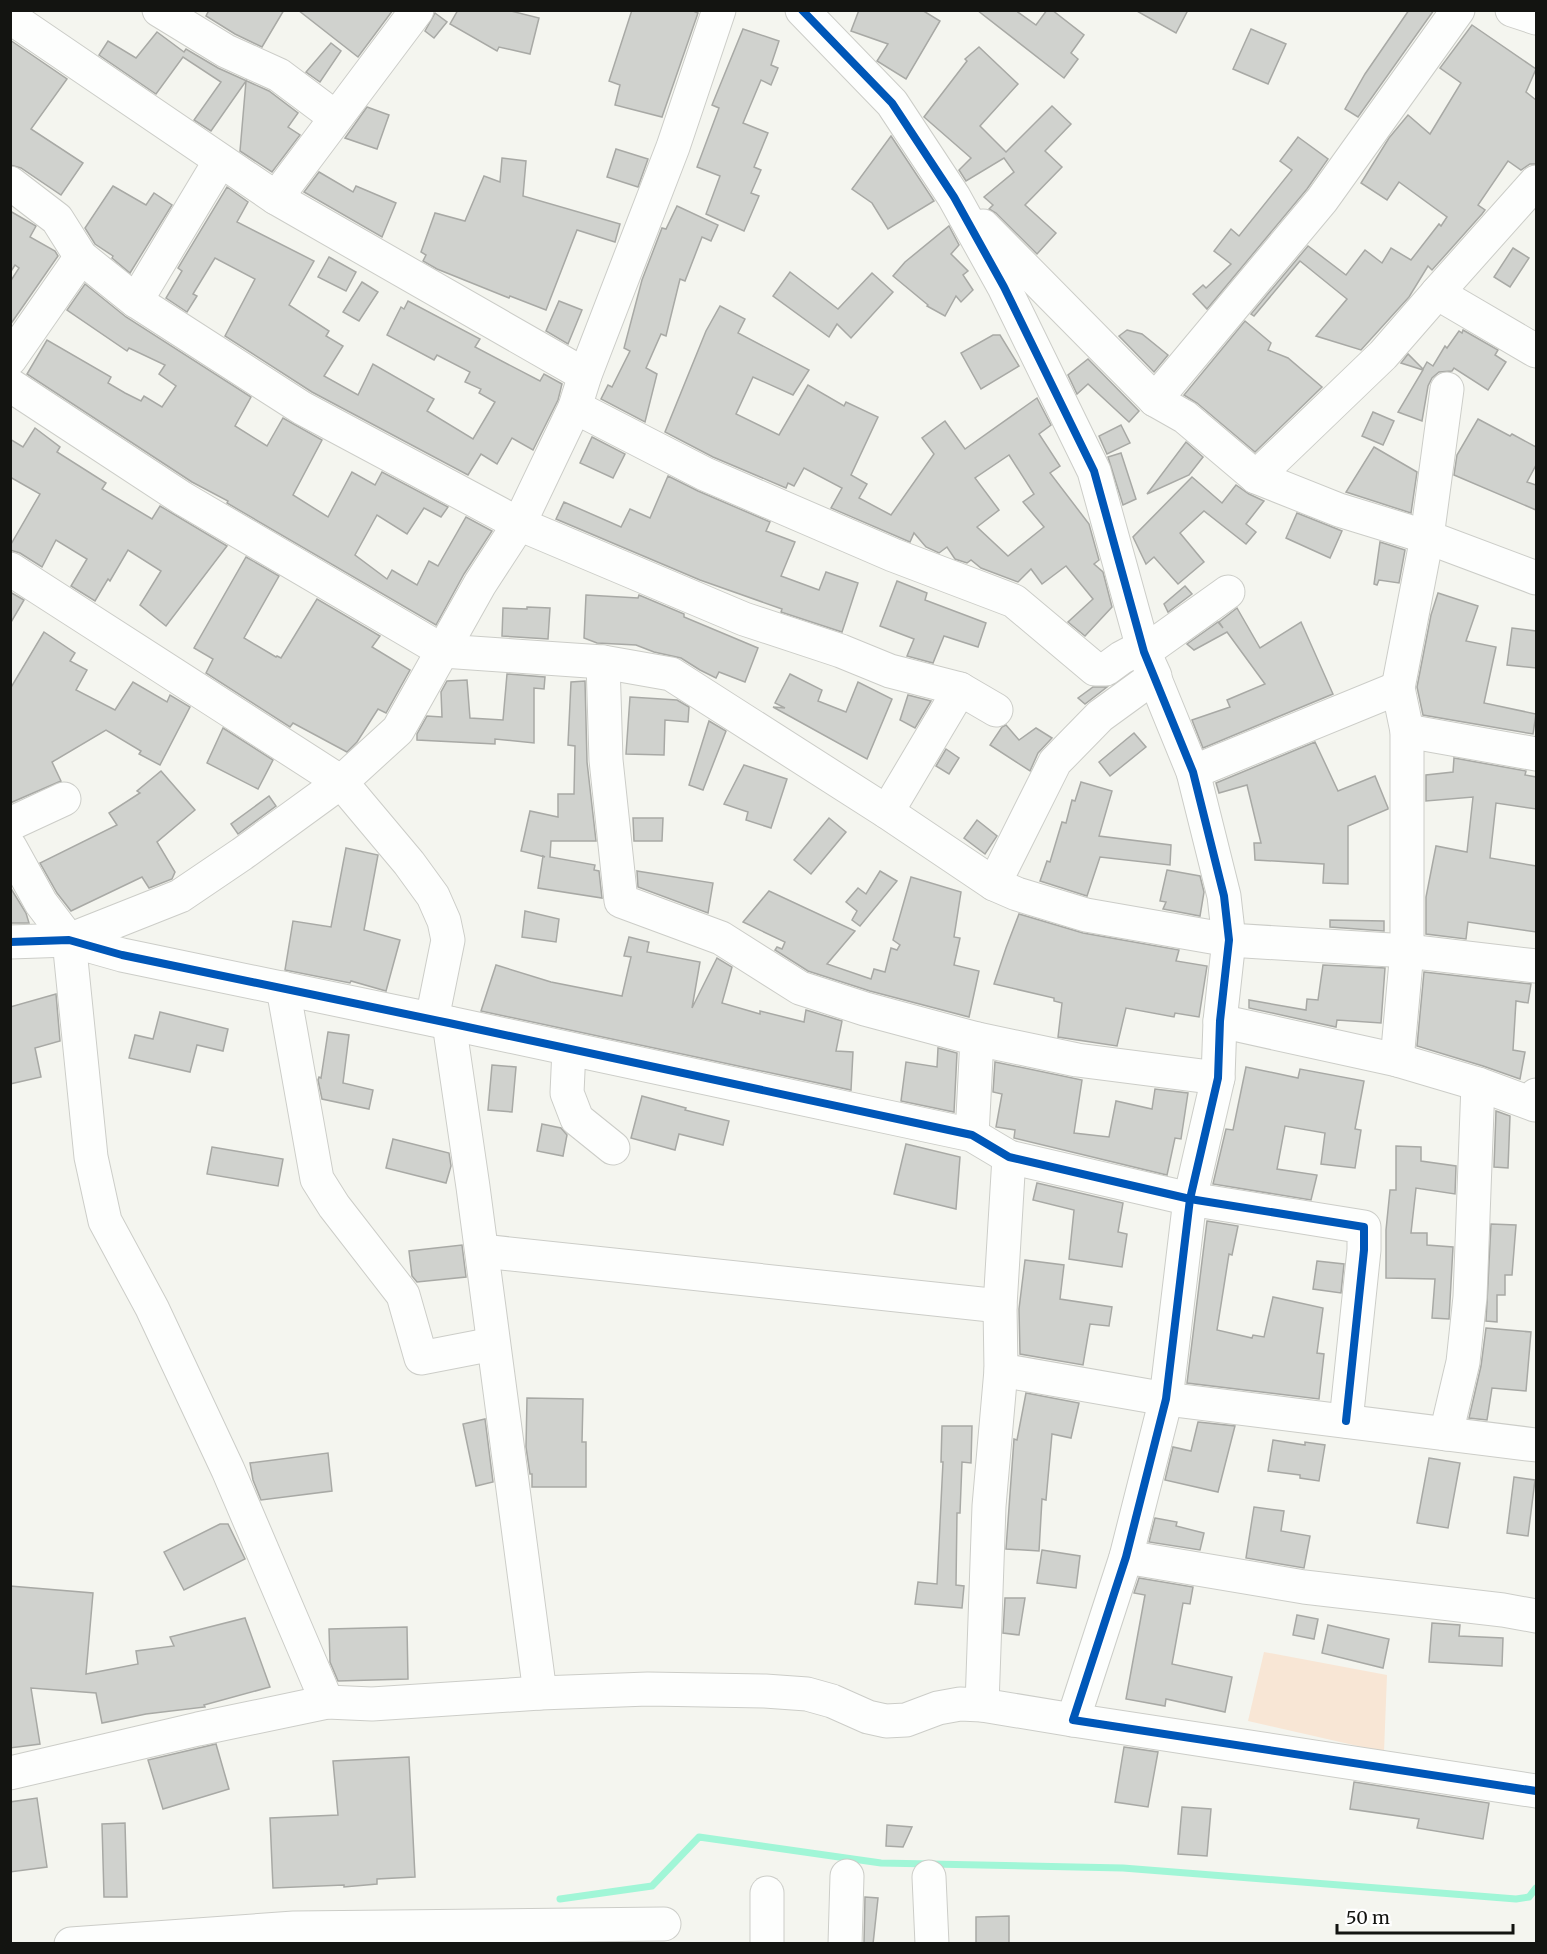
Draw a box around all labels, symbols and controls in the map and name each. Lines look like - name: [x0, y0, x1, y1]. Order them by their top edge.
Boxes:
- scale bar: [1337, 1897, 1512, 1935]
- text: 50 m: [1346, 1906, 1390, 1929]

